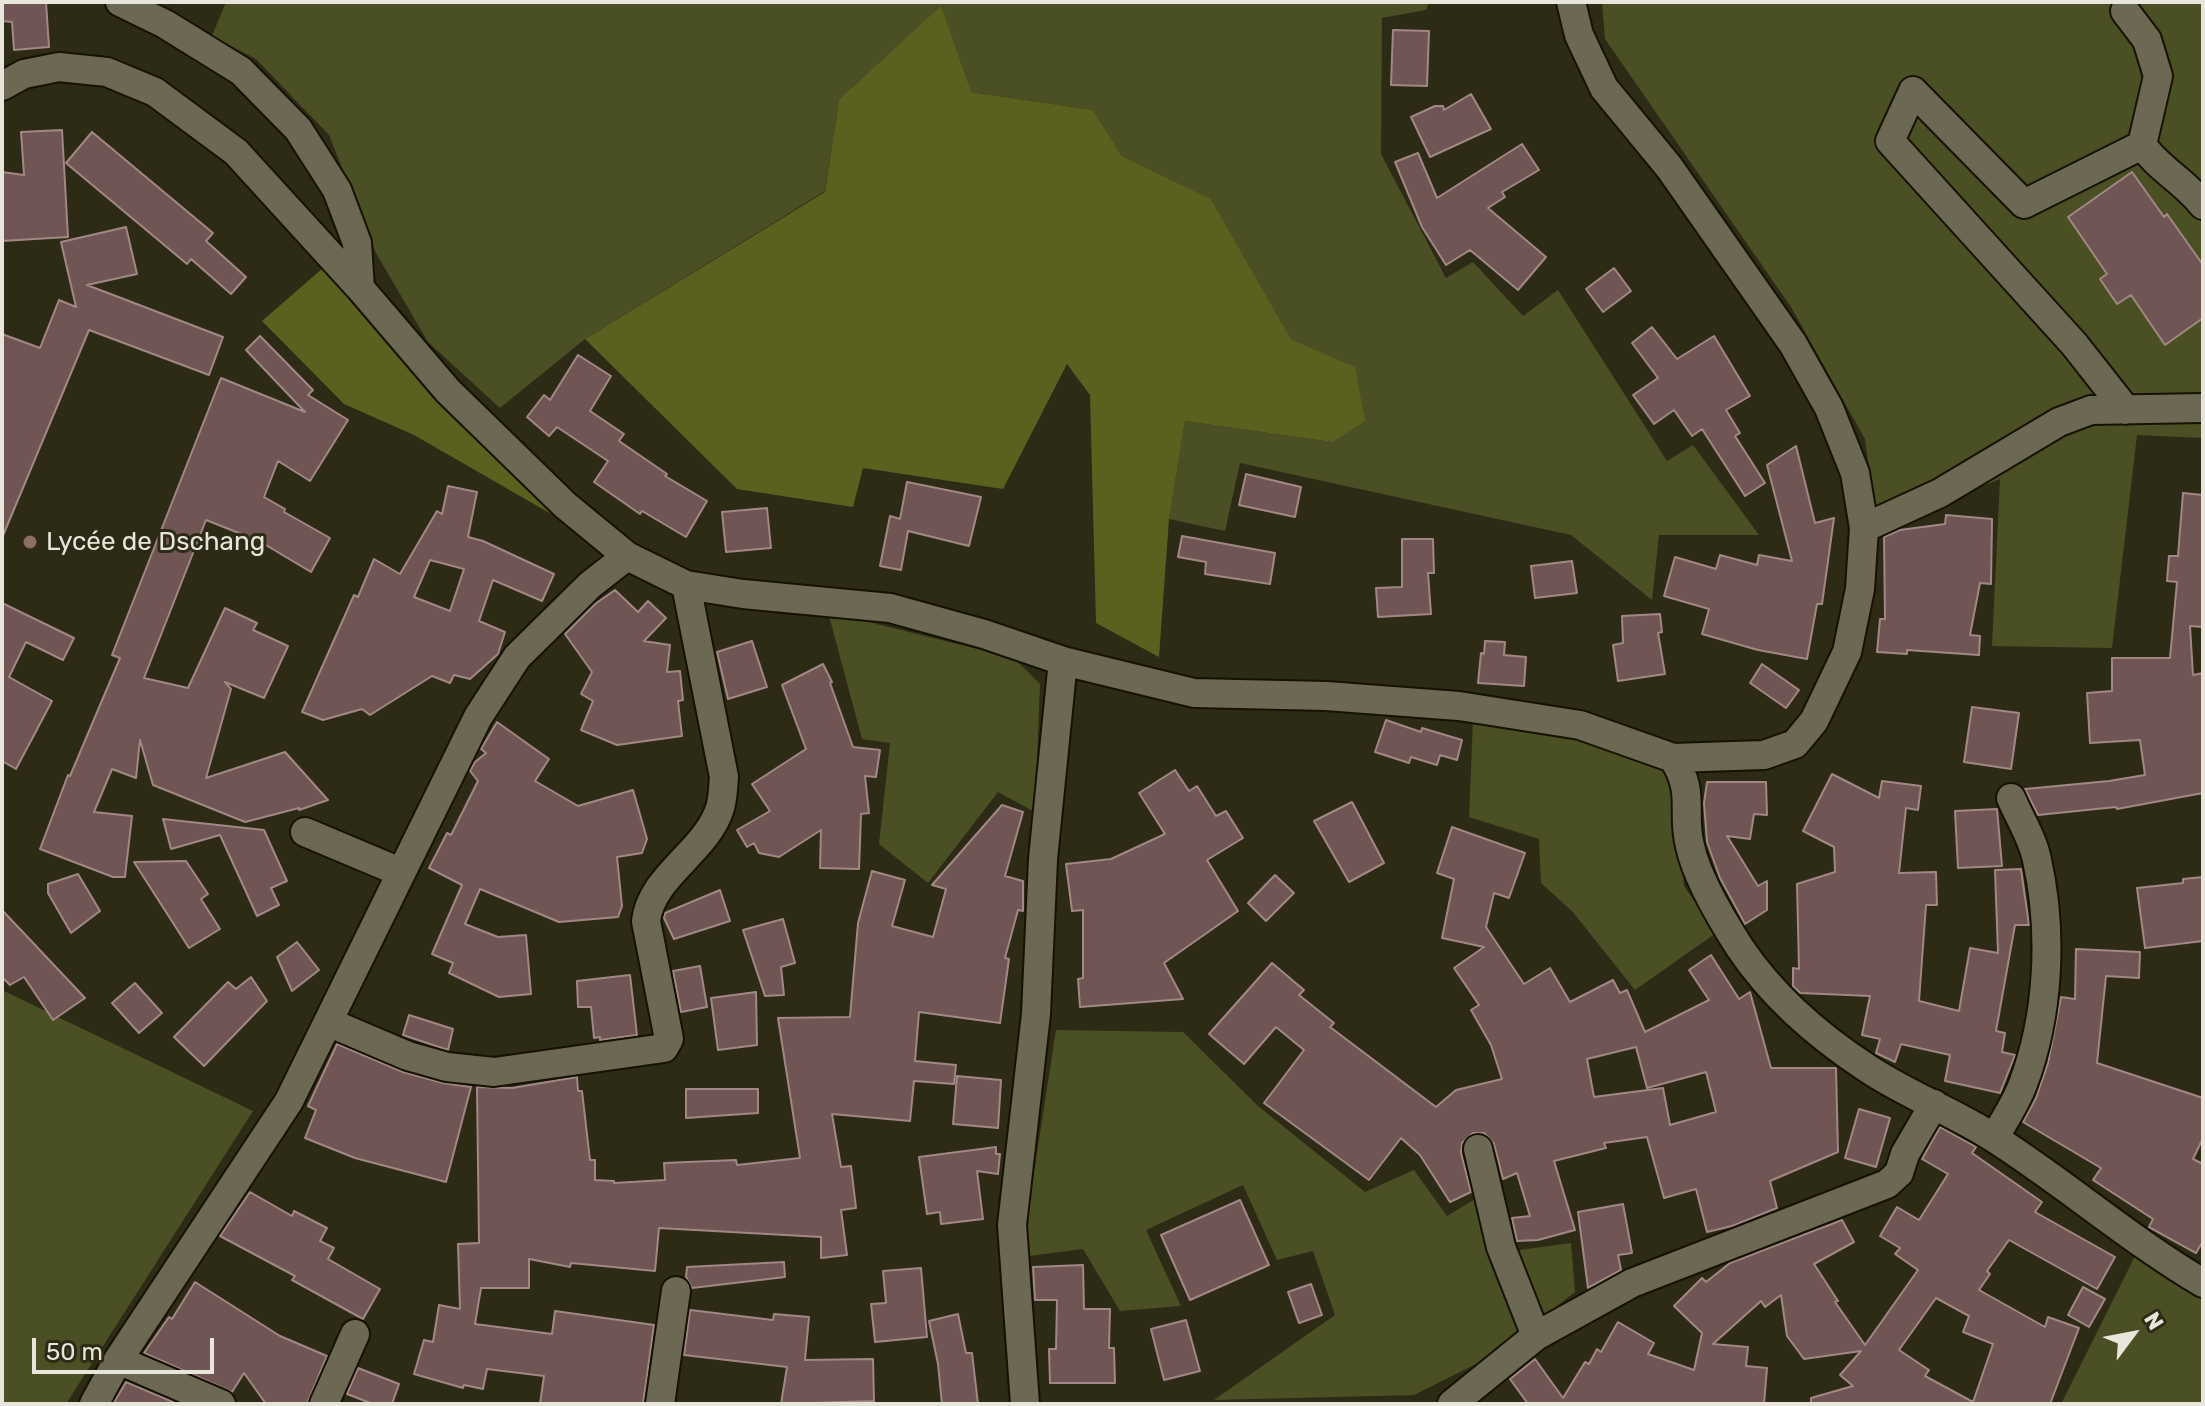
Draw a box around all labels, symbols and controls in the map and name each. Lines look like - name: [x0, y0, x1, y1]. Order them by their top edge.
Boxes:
- place label: Lycée de Dschang: [46, 526, 265, 558]
- marker: Lycée de Dschang: [21, 533, 39, 551]
- north arrow: [2093, 1294, 2173, 1374]
- text: N: [2138, 1307, 2169, 1335]
- scale bar: [36, 1322, 218, 1372]
- text: 50 m: [46, 1338, 103, 1366]

